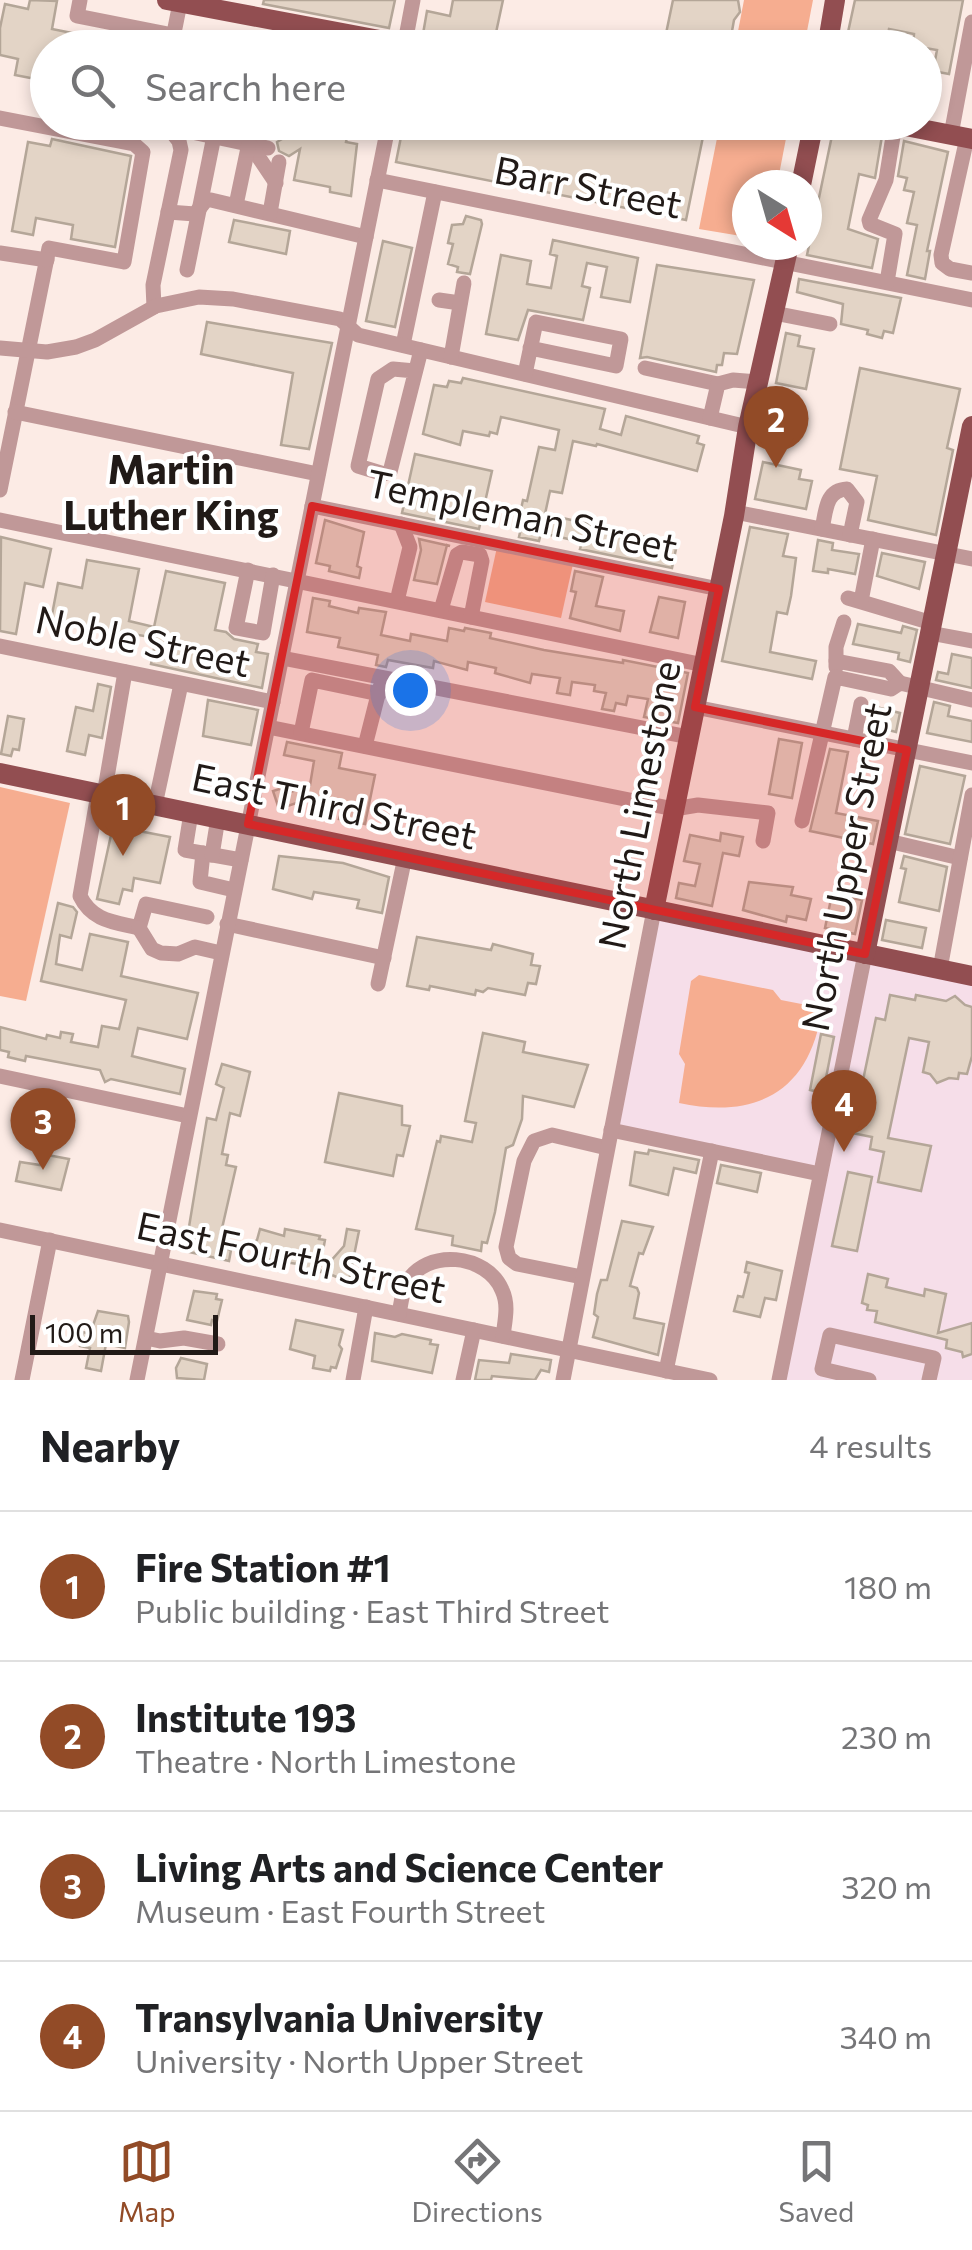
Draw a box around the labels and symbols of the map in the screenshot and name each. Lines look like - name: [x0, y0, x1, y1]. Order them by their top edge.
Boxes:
- street label: Barr Street: [491, 144, 686, 227]
- north arrow: [732, 170, 822, 260]
- pin: 2: [744, 386, 808, 468]
- district label: Martin Luther King: [63, 443, 279, 538]
- street label: Templeman Street: [363, 458, 682, 569]
- street label: Noble Street: [32, 594, 255, 685]
- street label: North Limestone: [587, 656, 689, 953]
- your location: [385, 665, 436, 716]
- street label: North Upper Street: [790, 698, 899, 1035]
- street label: East Third Street: [188, 751, 481, 858]
- pin: 1: [90, 774, 156, 856]
- pin: 4: [812, 1070, 876, 1152]
- pin: 3: [10, 1088, 76, 1170]
- street label: East Fourth Street: [133, 1200, 450, 1311]
- scale bar: [30, 1310, 218, 1354]

